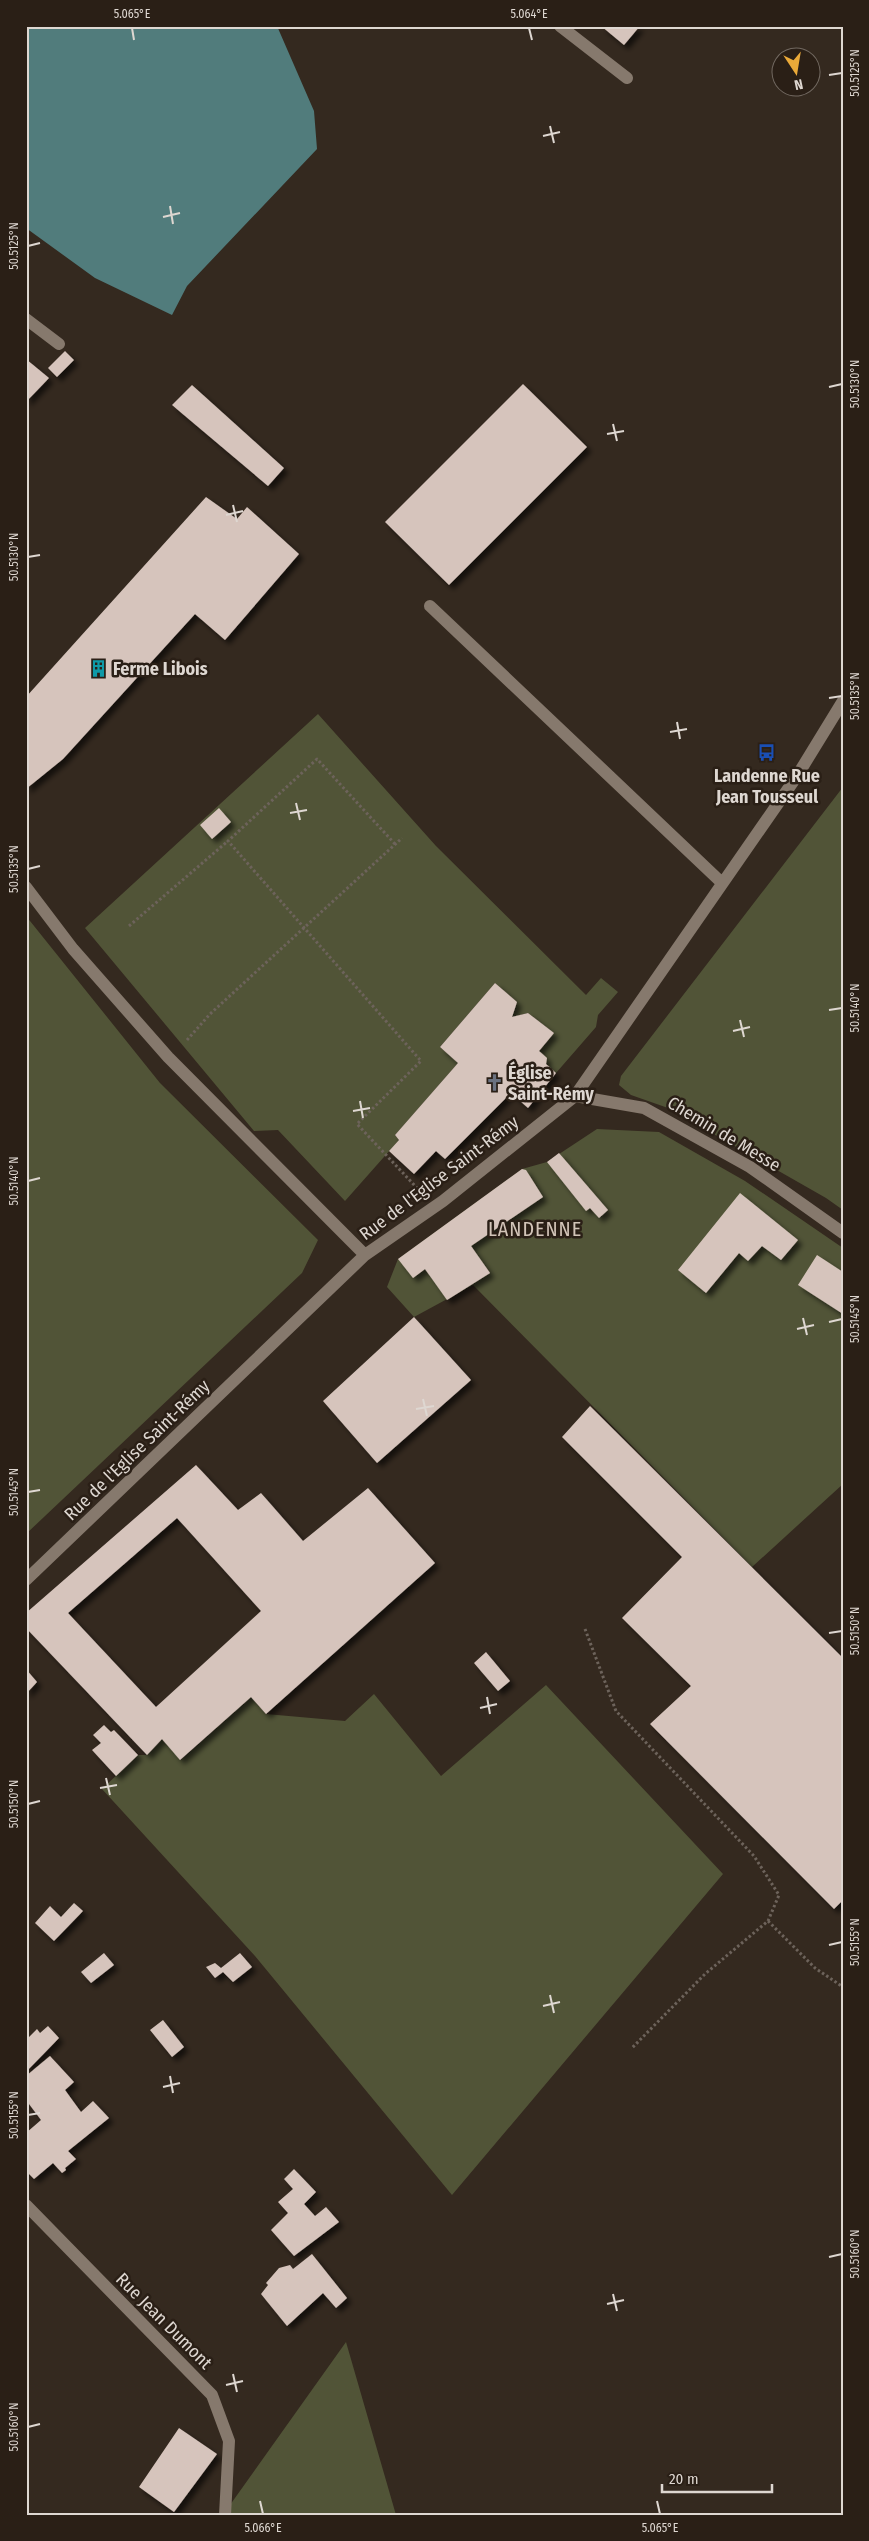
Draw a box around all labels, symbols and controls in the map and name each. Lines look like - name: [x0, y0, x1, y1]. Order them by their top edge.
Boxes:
- text: 5.065°E: [114, 7, 151, 21]
- text: 5.064°E: [510, 7, 548, 21]
- north arrow: [772, 48, 822, 98]
- text: 50.5125°N: [848, 49, 862, 97]
- text: N: [793, 75, 804, 93]
- text: 50.5125°N: [7, 222, 21, 270]
- text: 50.5130°N: [848, 360, 862, 408]
- text: 50.5130°N: [7, 533, 21, 581]
- place label: Ferme Libois: [113, 658, 208, 680]
- building icon: Ferme Libois: [89, 659, 109, 679]
- text: 50.5135°N: [848, 672, 862, 720]
- bus stop icon: Landenne Rue Jean Tousseul: [757, 743, 777, 763]
- place label: Landenne Rue Jean Tousseul: [714, 765, 820, 808]
- text: 50.5135°N: [7, 845, 21, 893]
- text: 50.5140°N: [848, 984, 862, 1033]
- place label: Église Saint-Rémy: [508, 1061, 594, 1105]
- church icon: Église Saint-Rémy: [484, 1073, 504, 1093]
- street label: Chemin de Messe: [663, 1092, 785, 1176]
- street label: Rue de l'Eglise Saint-Rémy: [355, 1111, 523, 1245]
- text: 50.5140°N: [7, 1157, 21, 1206]
- district label: LANDENNE: [488, 1217, 582, 1241]
- text: 50.5145°N: [848, 1295, 862, 1343]
- street label: Rue de l'Eglise Saint-Rémy: [60, 1375, 214, 1525]
- text: 50.5145°N: [7, 1468, 21, 1516]
- text: 50.5150°N: [848, 1607, 862, 1655]
- text: 50.5150°N: [7, 1780, 21, 1828]
- text: 50.5155°N: [848, 1918, 862, 1966]
- text: 50.5155°N: [7, 2091, 21, 2139]
- text: 50.5160°N: [848, 2229, 862, 2279]
- street label: Rue Jean Dumont: [111, 2268, 217, 2374]
- text: 50.5160°N: [7, 2402, 21, 2452]
- scale bar: [662, 2461, 772, 2493]
- text: 20 m: [669, 2470, 699, 2488]
- text: 5.066°E: [244, 2521, 282, 2535]
- text: 5.065°E: [642, 2521, 679, 2535]

